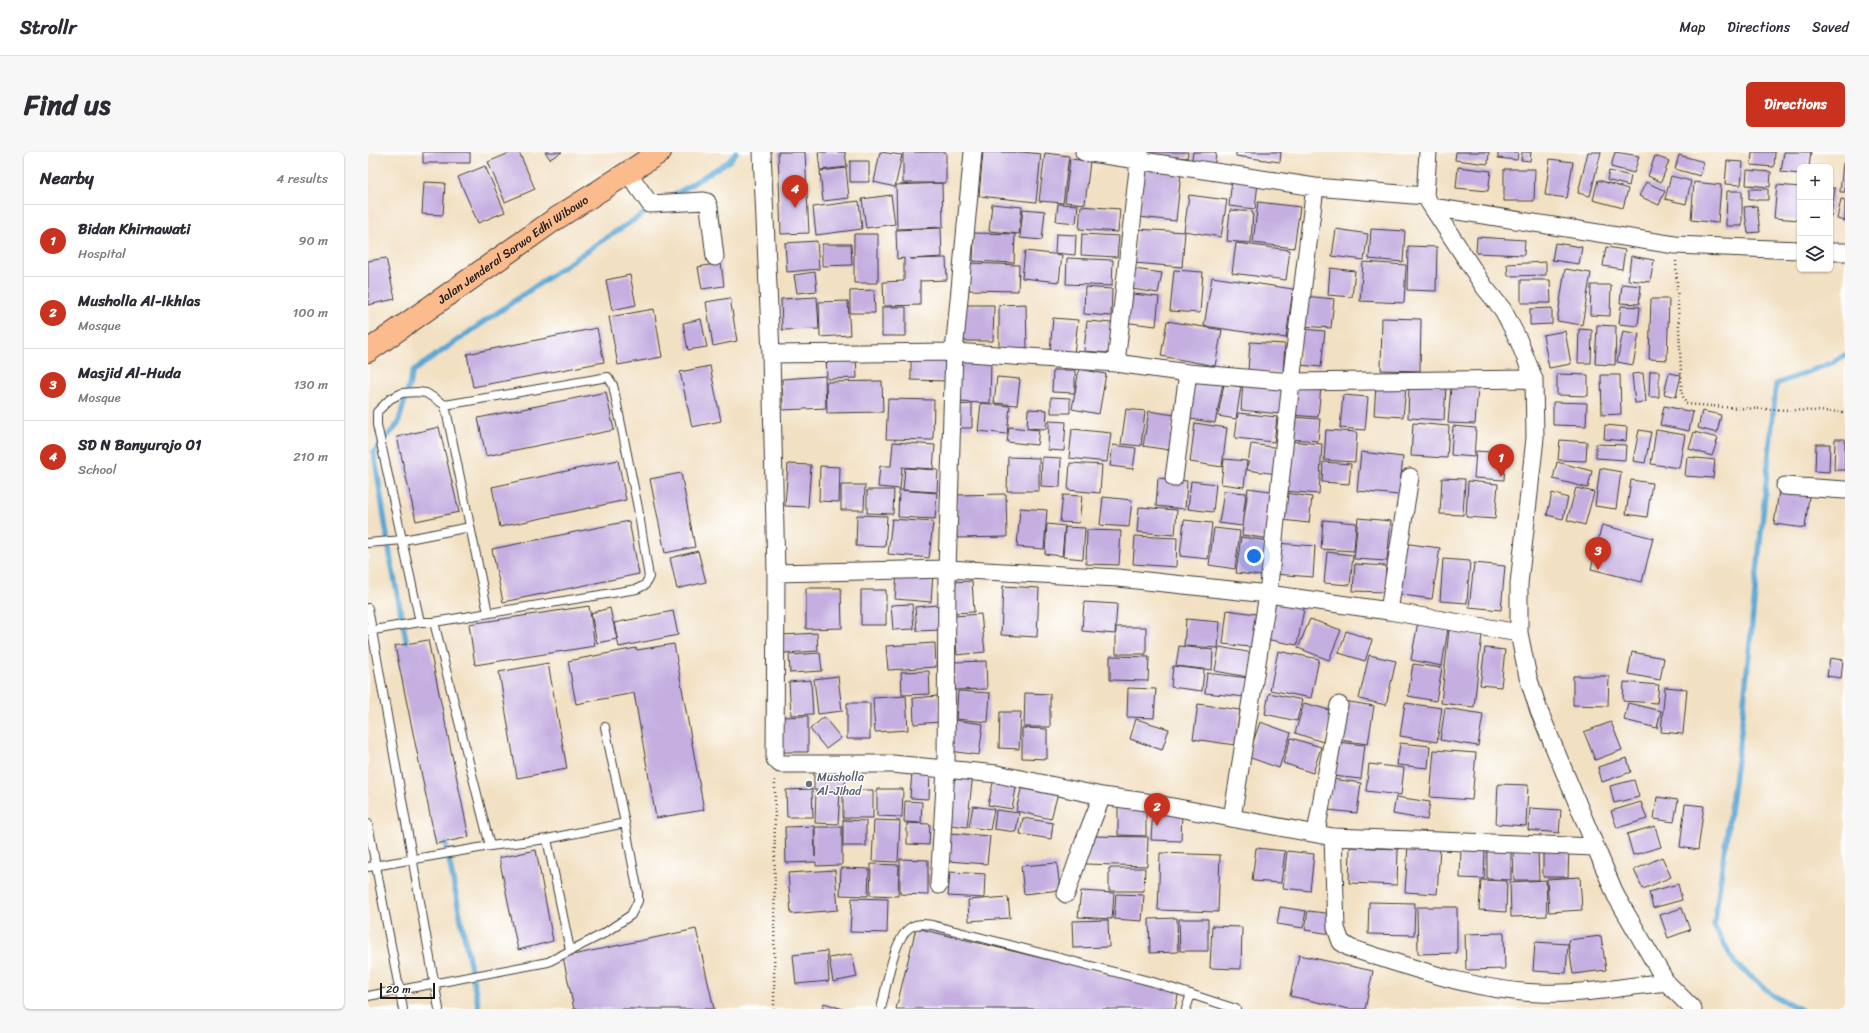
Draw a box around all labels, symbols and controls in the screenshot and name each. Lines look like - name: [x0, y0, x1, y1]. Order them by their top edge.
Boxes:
- text: Strollr: [20, 11, 76, 44]
- text: Map: [1679, 15, 1705, 40]
- text: Directions: [1727, 15, 1790, 40]
- text: Saved: [1812, 15, 1849, 40]
- text: Find us: [24, 80, 111, 129]
- button: Directions: [1746, 82, 1845, 127]
- text: Nearby: [40, 163, 94, 193]
- map controls: [1797, 164, 1833, 272]
- button: +: [1797, 164, 1833, 200]
- text: 4 results: [276, 167, 328, 190]
- pin: 4: [782, 175, 808, 208]
- street label: Jalan Jenderal Sarwo Edhi Wibowo: [432, 189, 593, 310]
- button: −: [1797, 200, 1833, 236]
- text: Bidan Khirnawati: [78, 216, 191, 242]
- text: 1: [50, 229, 56, 252]
- text: 90 m: [298, 229, 328, 252]
- button: layers: [1797, 236, 1833, 272]
- text: Hospital: [78, 242, 126, 265]
- text: Musholla Al-Ikhlas: [78, 288, 200, 314]
- text: 2: [49, 301, 57, 324]
- text: 100 m: [293, 301, 328, 324]
- text: Mosque: [78, 314, 121, 337]
- text: Masjid Al-Huda: [78, 360, 181, 386]
- text: 3: [49, 373, 57, 396]
- text: 130 m: [294, 373, 328, 396]
- text: Mosque: [78, 386, 121, 409]
- text: SD N Banyurojo 01: [78, 432, 202, 458]
- pin: 1: [1488, 444, 1514, 477]
- text: 4: [49, 445, 57, 468]
- text: 210 m: [293, 445, 328, 468]
- text: School: [78, 458, 116, 481]
- pin: 3: [1585, 537, 1611, 570]
- your location: [1244, 546, 1264, 566]
- place label: Musholla Al-Jihad: [816, 766, 864, 802]
- marker: Musholla Al-Jihad: [804, 779, 814, 789]
- pin: 2: [1144, 793, 1170, 826]
- text: 20 m: [386, 980, 411, 999]
- scale bar: [380, 981, 435, 1000]

